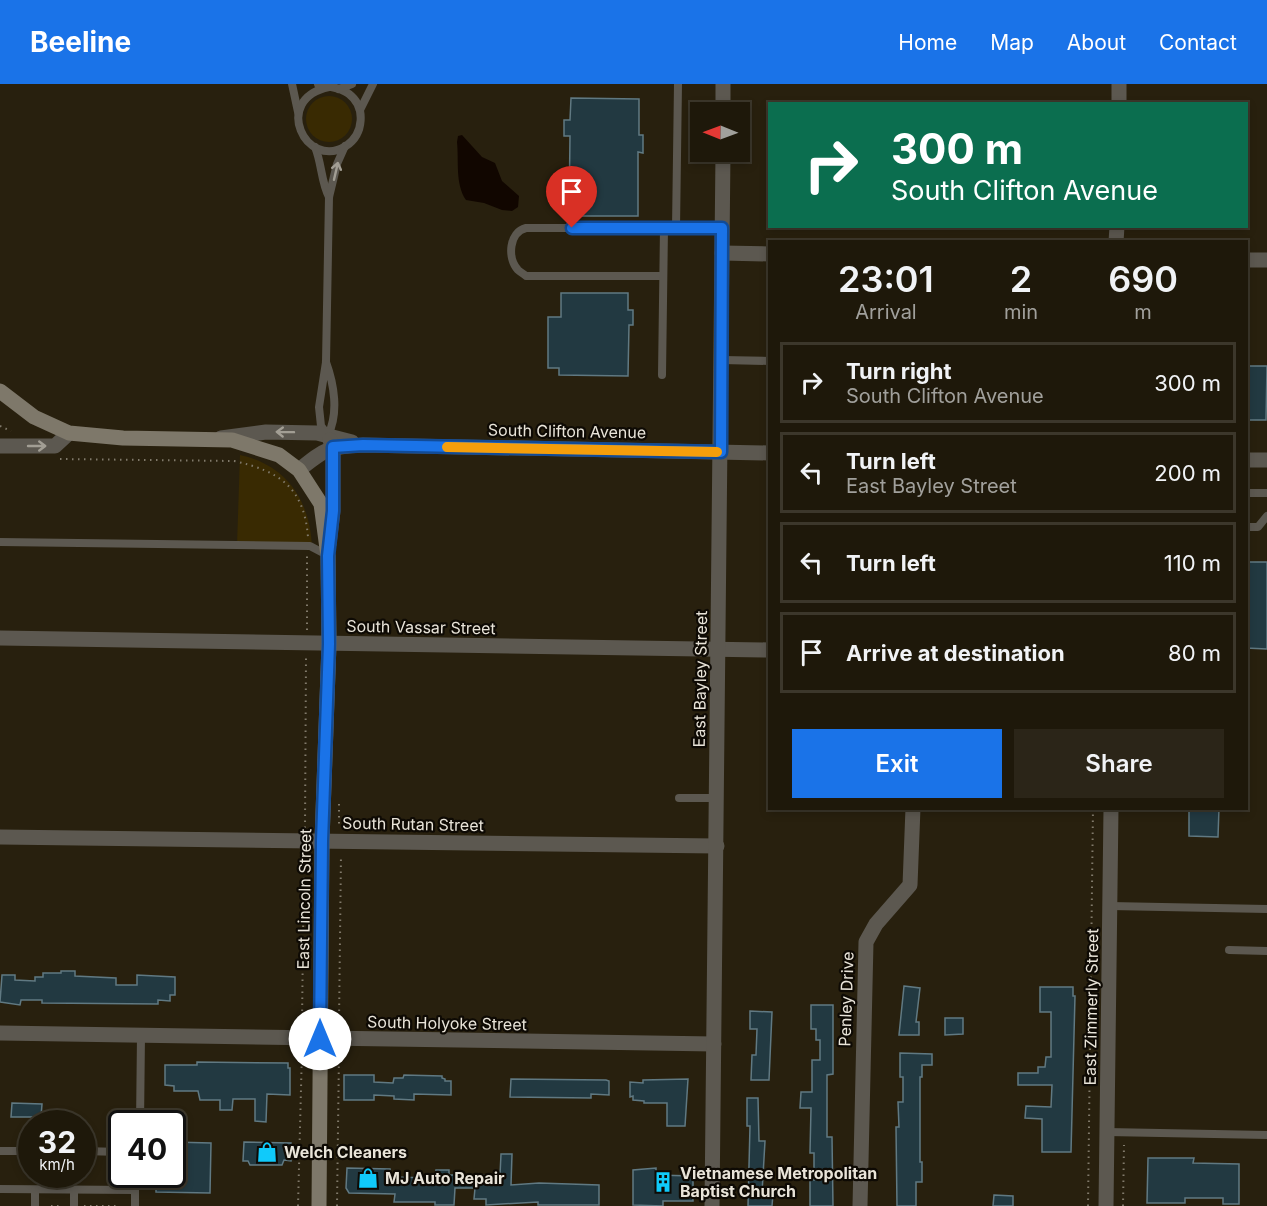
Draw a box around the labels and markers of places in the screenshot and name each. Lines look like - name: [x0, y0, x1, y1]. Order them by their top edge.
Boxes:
- pin: [546, 166, 597, 228]
- shop icon: Welch Cleaners: [255, 1140, 279, 1164]
- place label: Welch Cleaners: [284, 1142, 407, 1162]
- place label: Vietnamese Metropolitan Baptist Church: [680, 1163, 877, 1201]
- shop icon: MJ Auto Repair: [356, 1166, 380, 1190]
- place label: MJ Auto Repair: [385, 1168, 505, 1188]
- building icon: Vietnamese Metropolitan Baptist Church: [651, 1170, 675, 1194]

